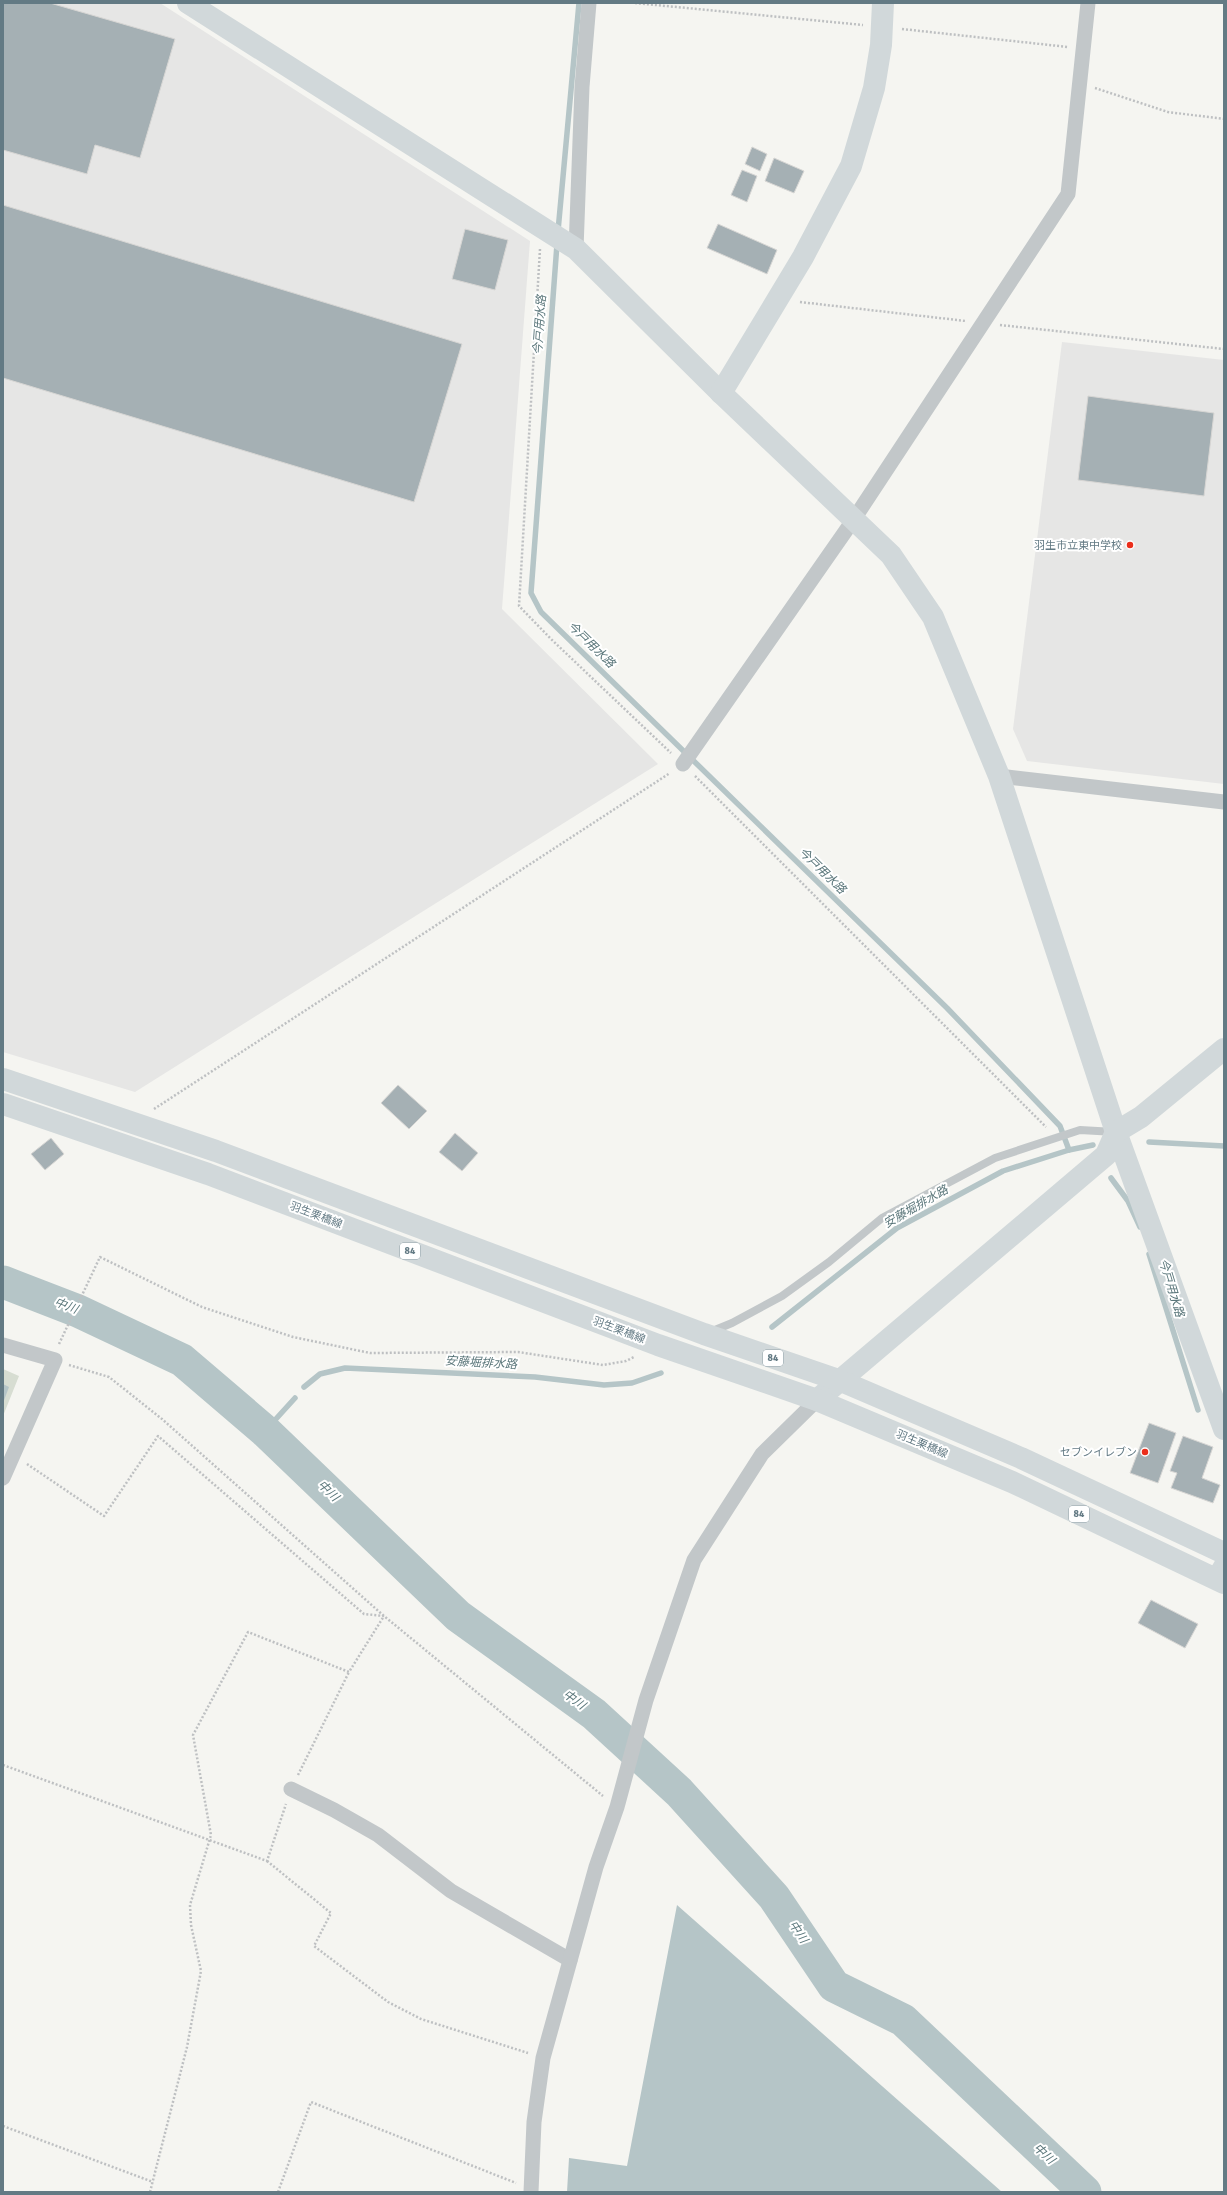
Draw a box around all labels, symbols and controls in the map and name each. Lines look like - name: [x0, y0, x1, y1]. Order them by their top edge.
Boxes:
- water label: 今戸用水路: [530, 294, 550, 355]
- place label: 羽生市立東中学校: [1034, 539, 1122, 552]
- marker: 羽生市立東中学校: [1125, 540, 1135, 550]
- water label: 今戸用水路: [564, 619, 619, 672]
- water label: 今戸用水路: [795, 845, 850, 898]
- water label: 安藤堀排水路: [881, 1182, 952, 1231]
- street label: 羽生栗橋線: [288, 1199, 344, 1231]
- road number: 84: [400, 1243, 420, 1259]
- water label: 今戸用水路: [1155, 1257, 1187, 1320]
- water label: 中川: [52, 1295, 82, 1318]
- street label: 羽生栗橋線: [591, 1314, 647, 1346]
- road number: 84: [763, 1350, 783, 1366]
- water label: 安藤堀排水路: [445, 1354, 518, 1372]
- street label: 羽生栗橋線: [894, 1427, 950, 1461]
- place label: セブンイレブン: [1060, 1446, 1137, 1459]
- marker: セブンイレブン: [1140, 1447, 1150, 1457]
- water label: 中川: [314, 1477, 343, 1506]
- road number: 84: [1069, 1506, 1089, 1522]
- water label: 中川: [560, 1687, 590, 1714]
- water label: 中川: [785, 1918, 812, 1948]
- water label: 中川: [1030, 2140, 1059, 2169]

